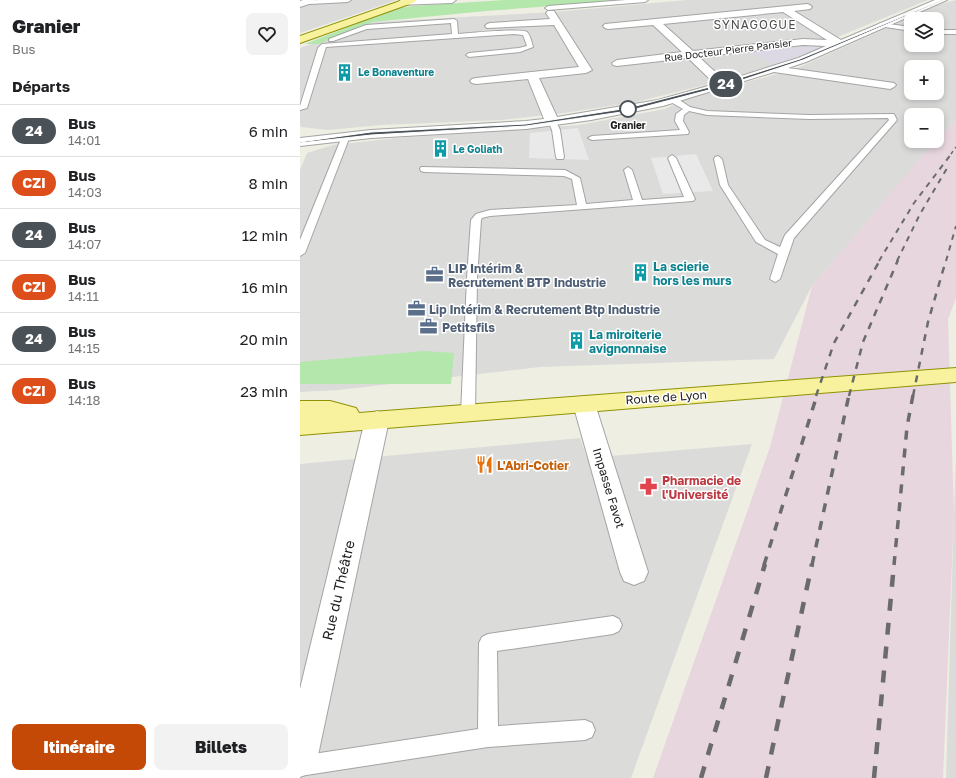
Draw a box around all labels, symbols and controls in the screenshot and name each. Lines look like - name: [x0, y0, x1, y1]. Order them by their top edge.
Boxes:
- map controls: [904, 12, 944, 148]
- button: layers: [904, 12, 944, 52]
- button: heart: [246, 13, 288, 55]
- text: Granier: [12, 14, 80, 37]
- district label: SYNAGOGUE: [714, 17, 796, 32]
- street label: Rue Docteur Pierre Pansier: [663, 36, 793, 64]
- text: Bus: [12, 41, 35, 57]
- button: +: [904, 60, 944, 100]
- building icon: Le Bonaventure: [335, 62, 355, 82]
- place label: Le Bonaventure: [358, 66, 434, 78]
- line badge: 24: [708, 71, 744, 97]
- text: 24: [717, 75, 735, 92]
- text: Départs: [12, 77, 70, 95]
- marker: Granier: [619, 100, 637, 118]
- button: −: [904, 108, 944, 148]
- text: Bus: [68, 114, 96, 132]
- place label: Granier: [610, 119, 646, 131]
- text: 24: [25, 122, 43, 139]
- text: 6 min: [249, 122, 288, 140]
- text: 14:01: [68, 132, 101, 148]
- building icon: Le Goliath: [430, 139, 450, 159]
- place label: Le Goliath: [453, 143, 502, 155]
- text: Bus: [68, 166, 96, 184]
- text: CZI: [22, 174, 46, 191]
- text: 8 min: [249, 174, 288, 192]
- text: 14:03: [68, 184, 102, 200]
- text: Bus: [68, 218, 96, 236]
- text: 24: [25, 226, 43, 243]
- text: 12 min: [242, 226, 288, 244]
- text: 14:07: [68, 236, 101, 252]
- place label: La scierie hors les murs: [653, 259, 732, 288]
- place label: LIP Intérim & Recrutement BTP Industrie: [448, 261, 606, 290]
- building icon: La scierie hors les murs: [630, 263, 650, 283]
- office icon: LIP Intérim & Recrutement BTP Industrie: [425, 265, 445, 285]
- text: Bus: [68, 270, 96, 288]
- text: CZI: [22, 278, 46, 295]
- text: 16 min: [241, 278, 288, 296]
- text: 14:11: [68, 288, 99, 304]
- office icon: Lip Intérim & Recrutement Btp Industrie: [406, 299, 426, 319]
- place label: Lip Intérim & Recrutement Btp Industrie: [429, 302, 660, 317]
- office icon: Petitsfils: [419, 317, 439, 337]
- place label: Petitsfils: [442, 320, 495, 335]
- text: Bus: [68, 322, 96, 340]
- place label: La miroiterie avignonnaise: [589, 327, 667, 356]
- text: 24: [25, 330, 43, 347]
- text: 20 min: [240, 330, 288, 348]
- building icon: La miroiterie avignonnaise: [566, 331, 586, 351]
- text: 14:15: [68, 340, 100, 356]
- text: Bus: [68, 374, 96, 392]
- text: CZI: [22, 382, 46, 399]
- text: 23 min: [240, 382, 288, 400]
- street label: Route de Lyon: [625, 387, 707, 407]
- text: 14:18: [68, 392, 100, 408]
- street label: Impasse Favot: [590, 446, 628, 530]
- restaurant icon: L'Abri-Cotier: [474, 455, 494, 475]
- place label: L'Abri-Cotier: [497, 458, 569, 473]
- place label: Pharmacie de l'Université: [662, 473, 741, 502]
- pharmacy icon: Pharmacie de l'Université: [639, 477, 659, 497]
- street label: Rue du Théâtre: [318, 538, 358, 642]
- button: Itinéraire: [12, 724, 146, 770]
- button: Billets: [154, 724, 288, 770]

